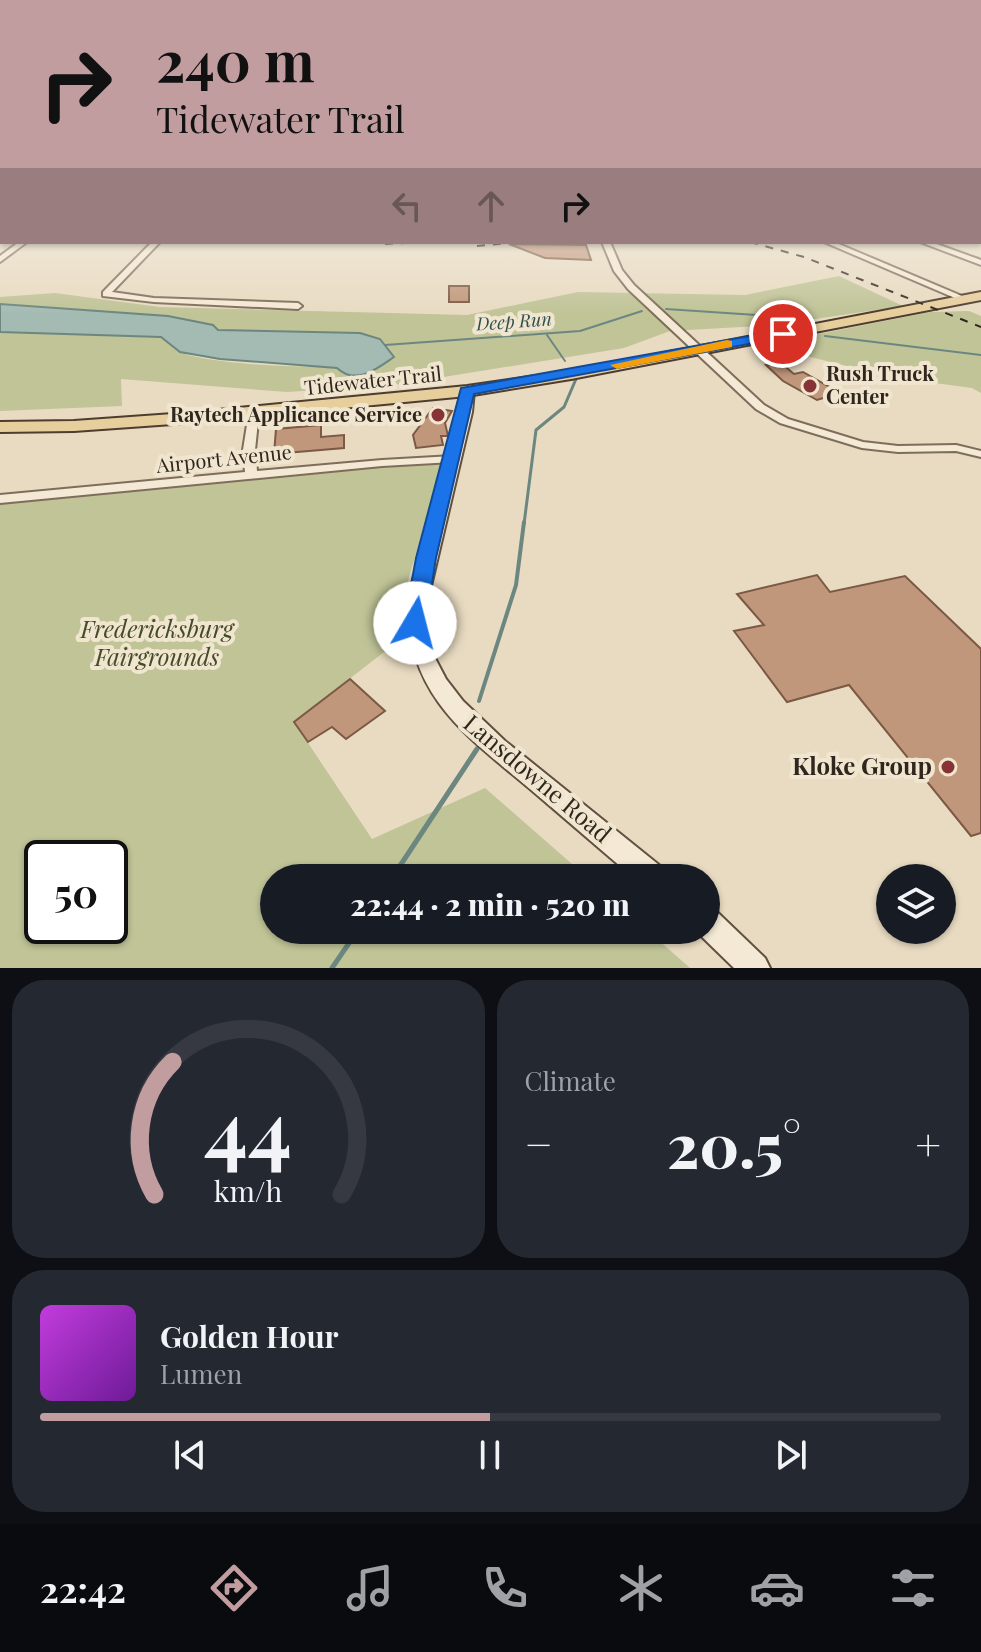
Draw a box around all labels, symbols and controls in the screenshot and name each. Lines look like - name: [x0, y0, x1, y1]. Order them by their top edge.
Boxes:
- text: 240 m: [156, 22, 315, 97]
- icon: right: [24, 32, 128, 136]
- text: Tidewater Trail: [156, 94, 405, 142]
- icon: left: [385, 184, 429, 228]
- icon: ahead: [469, 184, 513, 228]
- icon: right: [553, 184, 597, 228]
- pin: [749, 300, 817, 368]
- water label: Deep Run: [474, 306, 552, 336]
- icon: arrive: [761, 312, 805, 356]
- street label: Tidewater Trail: [303, 359, 443, 400]
- place label: Rush Truck Center: [826, 359, 934, 409]
- marker: Rush Truck Center: [801, 377, 819, 395]
- place label: Raytech Applicance Service: [170, 400, 422, 427]
- marker: Raytech Applicance Service: [429, 406, 447, 424]
- street label: Airport Avenue: [154, 437, 293, 478]
- position arrow: [373, 581, 457, 665]
- park label: Fredericksburg Fairgrounds: [80, 612, 236, 672]
- street label: Lansdowne Road: [458, 706, 619, 849]
- place label: Kloke Group: [792, 749, 932, 781]
- marker: Kloke Group: [939, 758, 957, 776]
- speed limit sign: 50: [24, 840, 128, 944]
- map controls: [876, 864, 956, 944]
- button: layers: [876, 864, 956, 944]
- text: 22:44 · 2 min · 520 m: [350, 884, 630, 924]
- text: Climate: [525, 1063, 616, 1098]
- text: 44: [204, 1071, 292, 1182]
- text: 20.5°: [667, 1103, 801, 1183]
- text: −: [525, 1113, 553, 1172]
- text: +: [915, 1113, 941, 1172]
- text: km/h: [214, 1171, 283, 1209]
- text: Golden Hour: [160, 1316, 339, 1356]
- text: Lumen: [160, 1356, 242, 1391]
- icon: previous: [168, 1433, 212, 1477]
- icon: pause: [468, 1433, 512, 1477]
- icon: next: [769, 1433, 813, 1477]
- icon: directions: [206, 1560, 262, 1616]
- icon: music: [342, 1560, 398, 1616]
- icon: phone: [477, 1560, 533, 1616]
- icon: climate: [613, 1560, 669, 1616]
- icon: car: [749, 1560, 805, 1616]
- icon: filters: [885, 1560, 941, 1616]
- text: 22:42: [40, 1564, 126, 1612]

